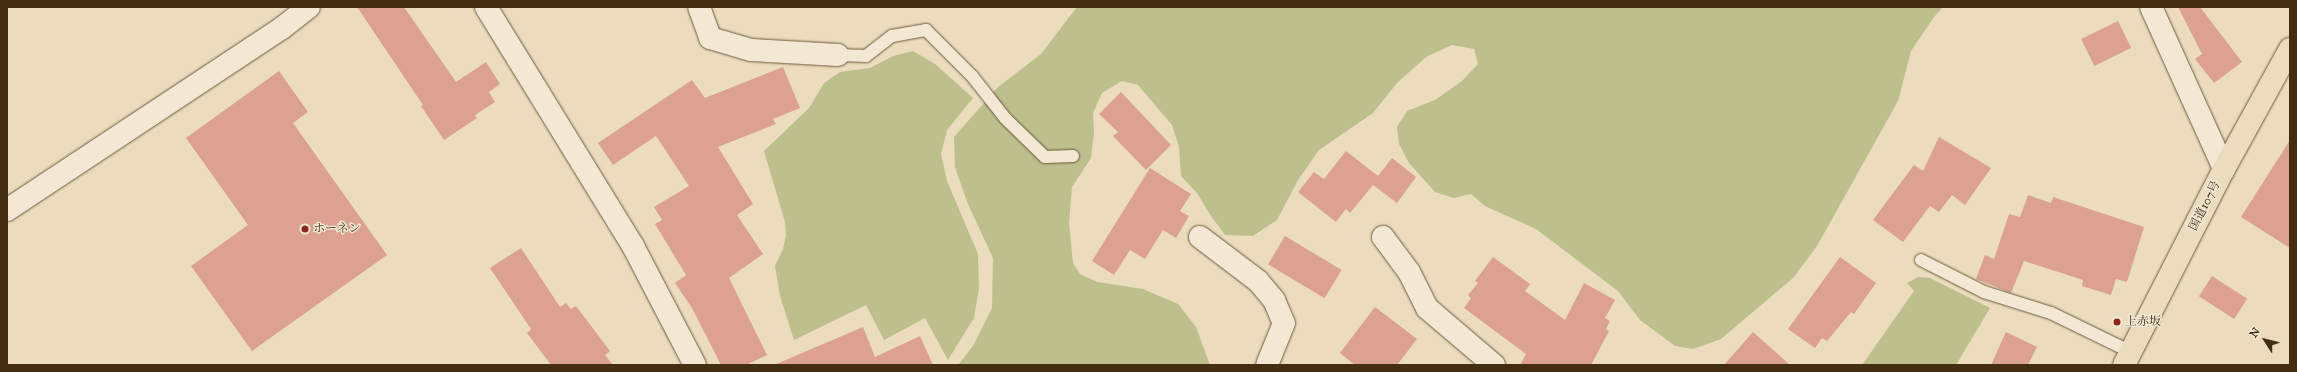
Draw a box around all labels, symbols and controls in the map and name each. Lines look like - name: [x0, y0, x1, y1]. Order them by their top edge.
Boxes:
- street label: 国道107号: [2186, 179, 2224, 233]
- place label: ホーネン: [313, 222, 361, 236]
- marker: ホーネン: [300, 224, 310, 234]
- place label: 上赤坂: [2125, 315, 2161, 329]
- marker: 上赤坂: [2112, 317, 2122, 327]
- north arrow: [2245, 320, 2285, 360]
- text: N: [2247, 325, 2263, 340]

